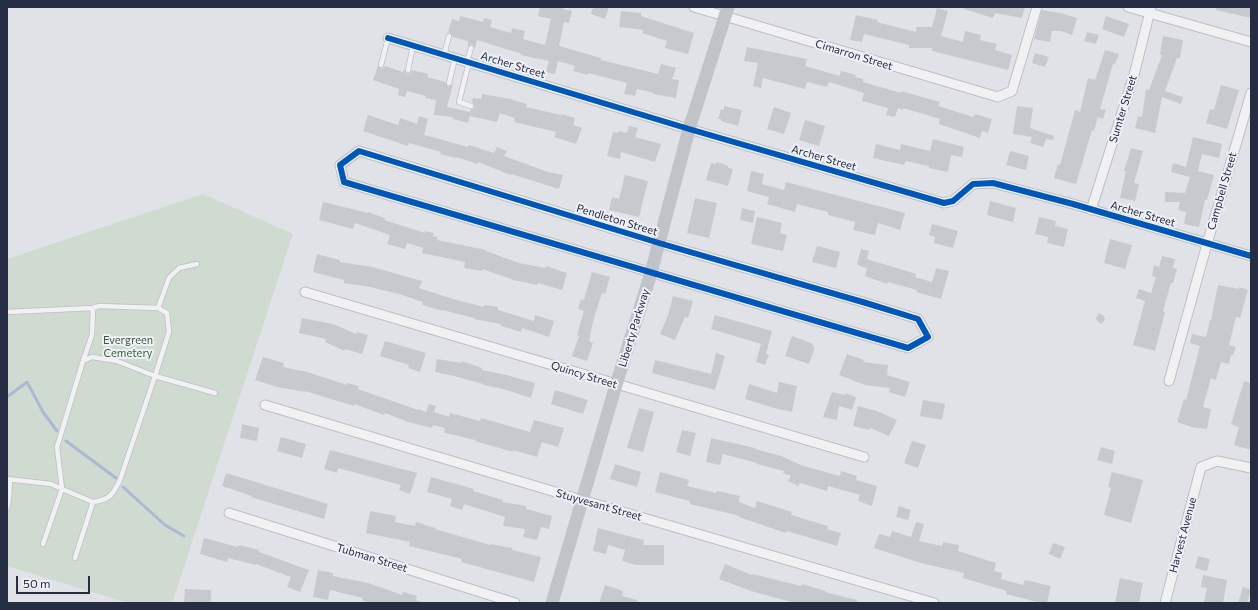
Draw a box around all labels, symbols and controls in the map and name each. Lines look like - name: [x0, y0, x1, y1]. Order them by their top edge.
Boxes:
- street label: Cimarron Street: [814, 37, 894, 73]
- street label: Archer Street: [479, 49, 547, 81]
- street label: Sumter Street: [1106, 74, 1140, 144]
- street label: Archer Street: [790, 142, 858, 174]
- street label: Campbell Street: [1205, 150, 1239, 232]
- street label: Archer Street: [1109, 198, 1177, 230]
- street label: Pendleton Street: [575, 201, 659, 239]
- street label: Liberty Parkway: [616, 287, 652, 369]
- park label: Evergreen Cemetery: [103, 333, 153, 359]
- street label: Quincy Street: [549, 359, 619, 391]
- street label: Stuyvesant Street: [555, 486, 643, 524]
- street label: Harvest Avenue: [1167, 496, 1199, 574]
- street label: Tubman Street: [335, 541, 409, 575]
- scale bar: [18, 568, 92, 594]
- text: 50 m: [23, 576, 51, 590]

